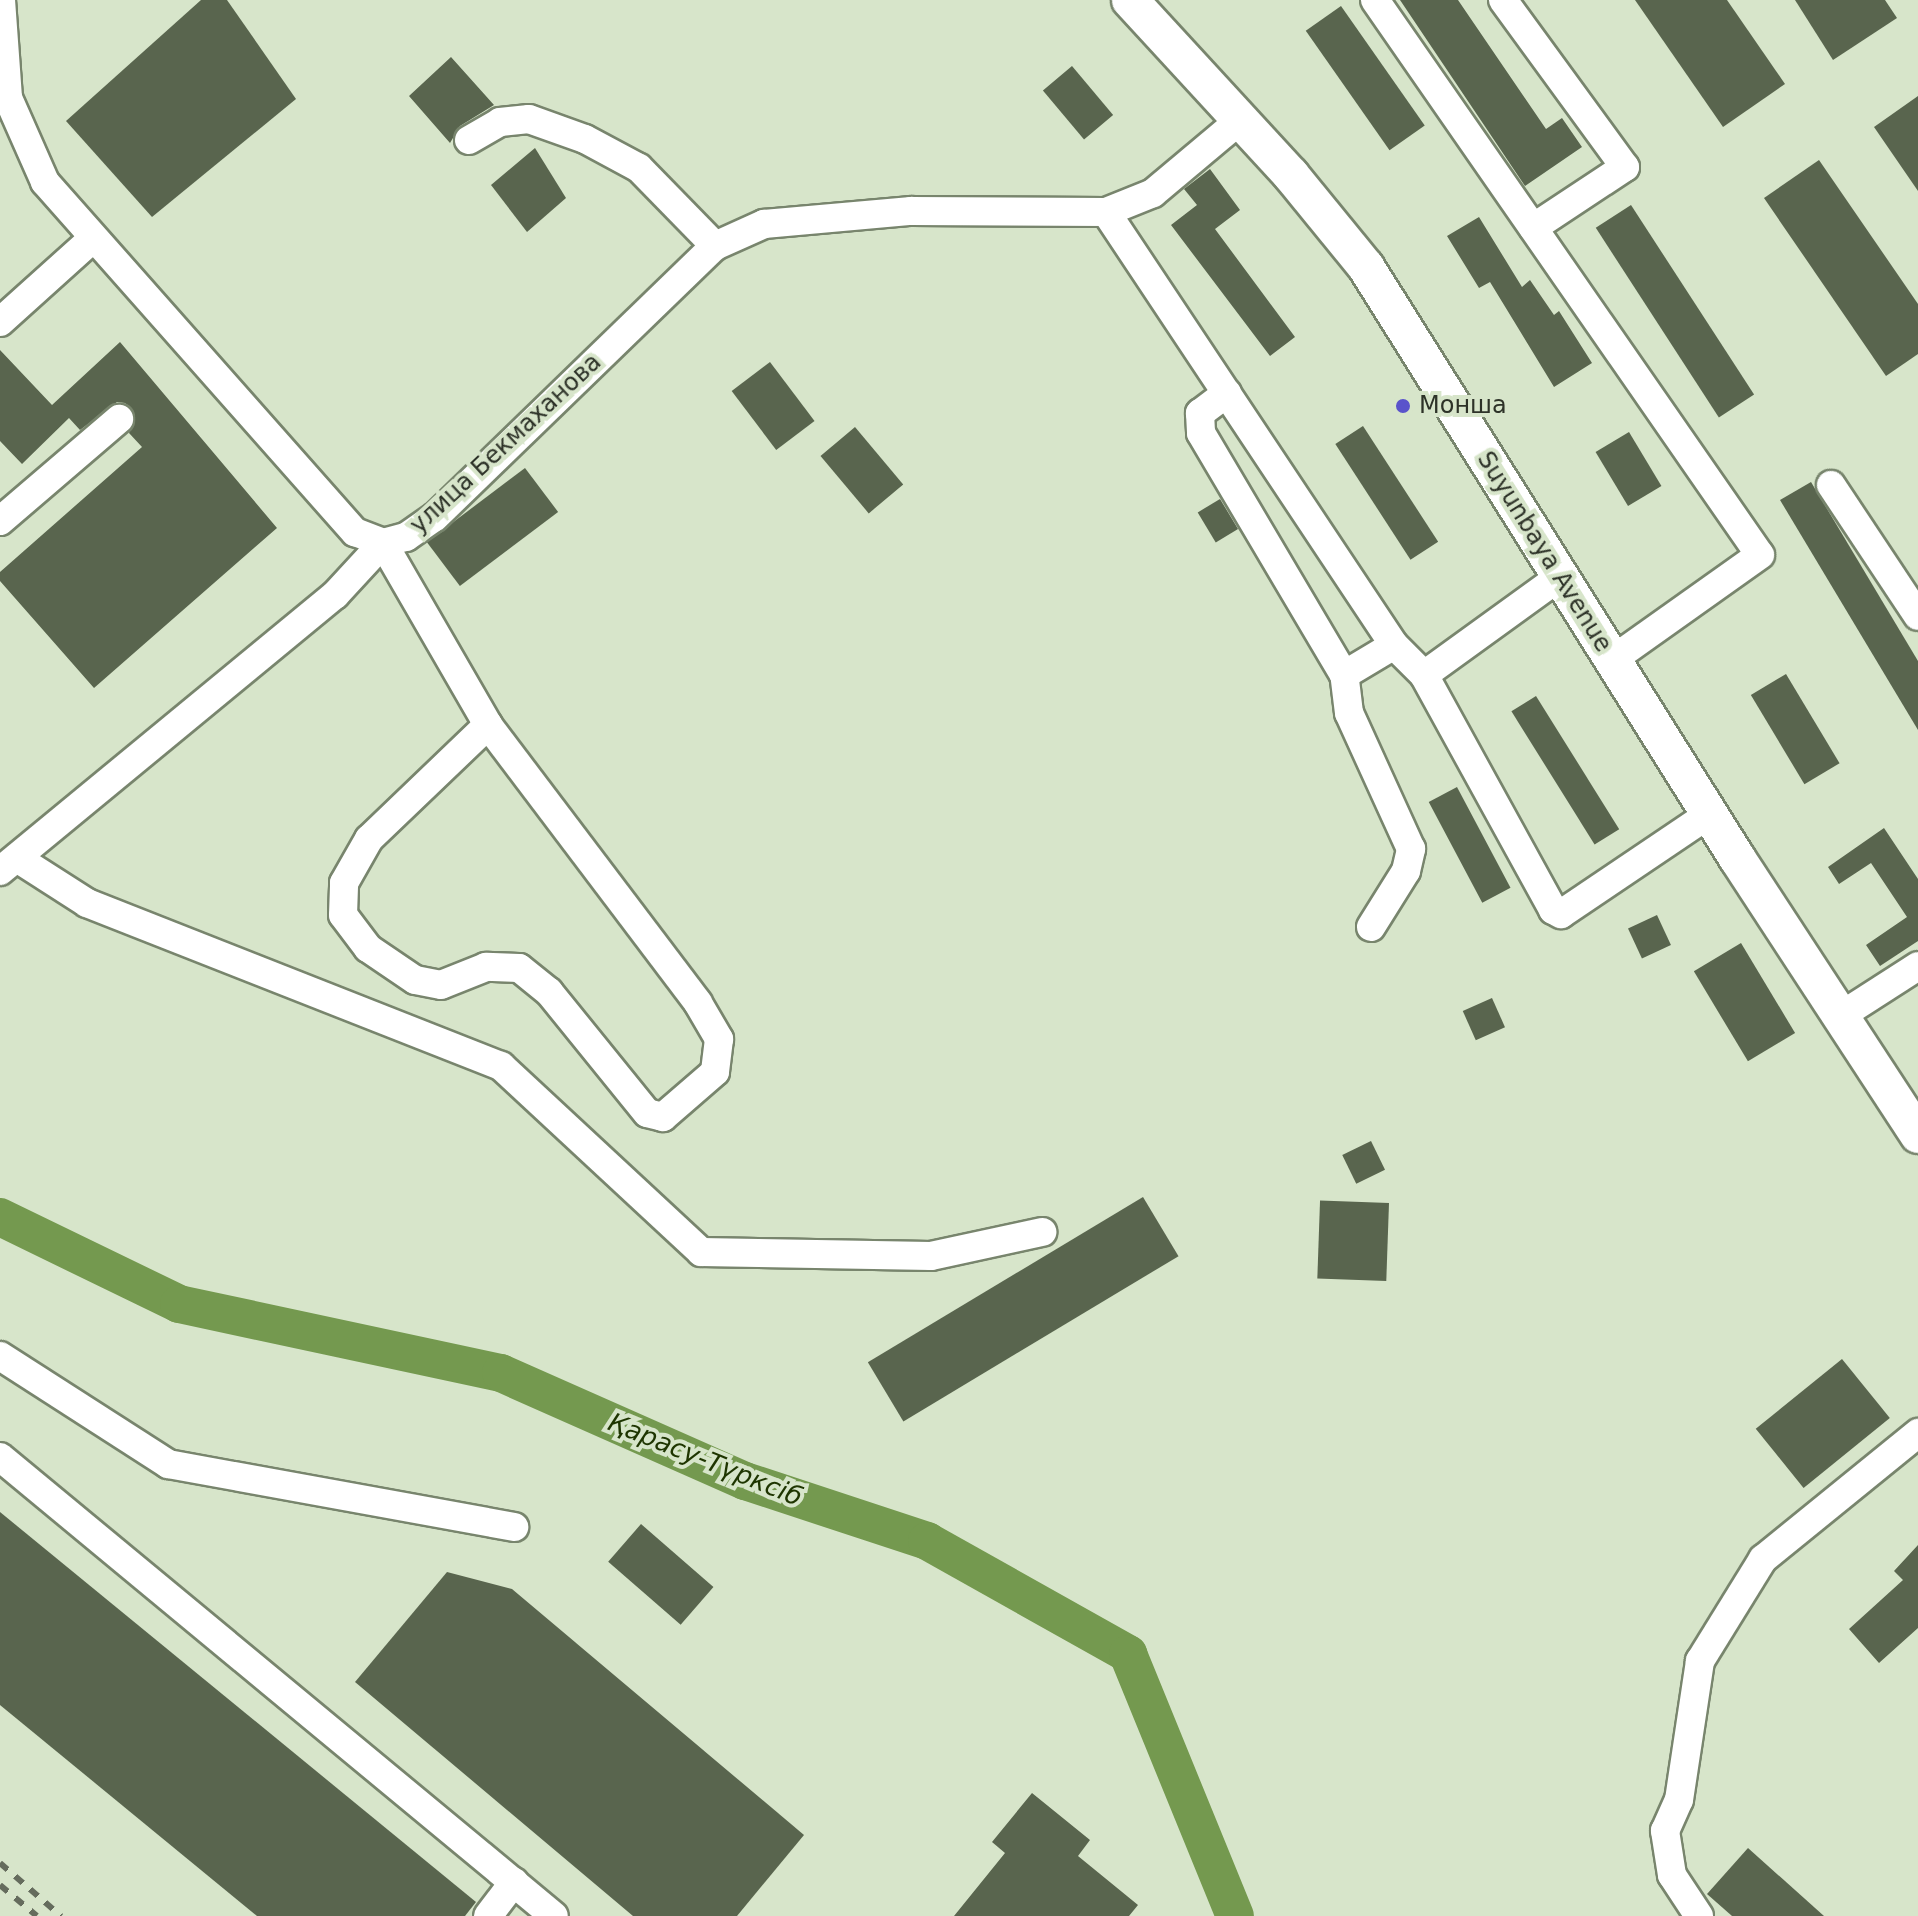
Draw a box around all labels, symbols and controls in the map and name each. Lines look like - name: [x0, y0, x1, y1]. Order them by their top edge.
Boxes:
- street label: улица Бекмаханова: [405, 348, 607, 540]
- place label: Монша: [1419, 392, 1507, 420]
- marker: Монша: [1394, 397, 1412, 415]
- street label: Suyunbaya Avenue: [1471, 447, 1617, 657]
- water label: Қарасу-Түрксіб: [603, 1407, 807, 1513]

